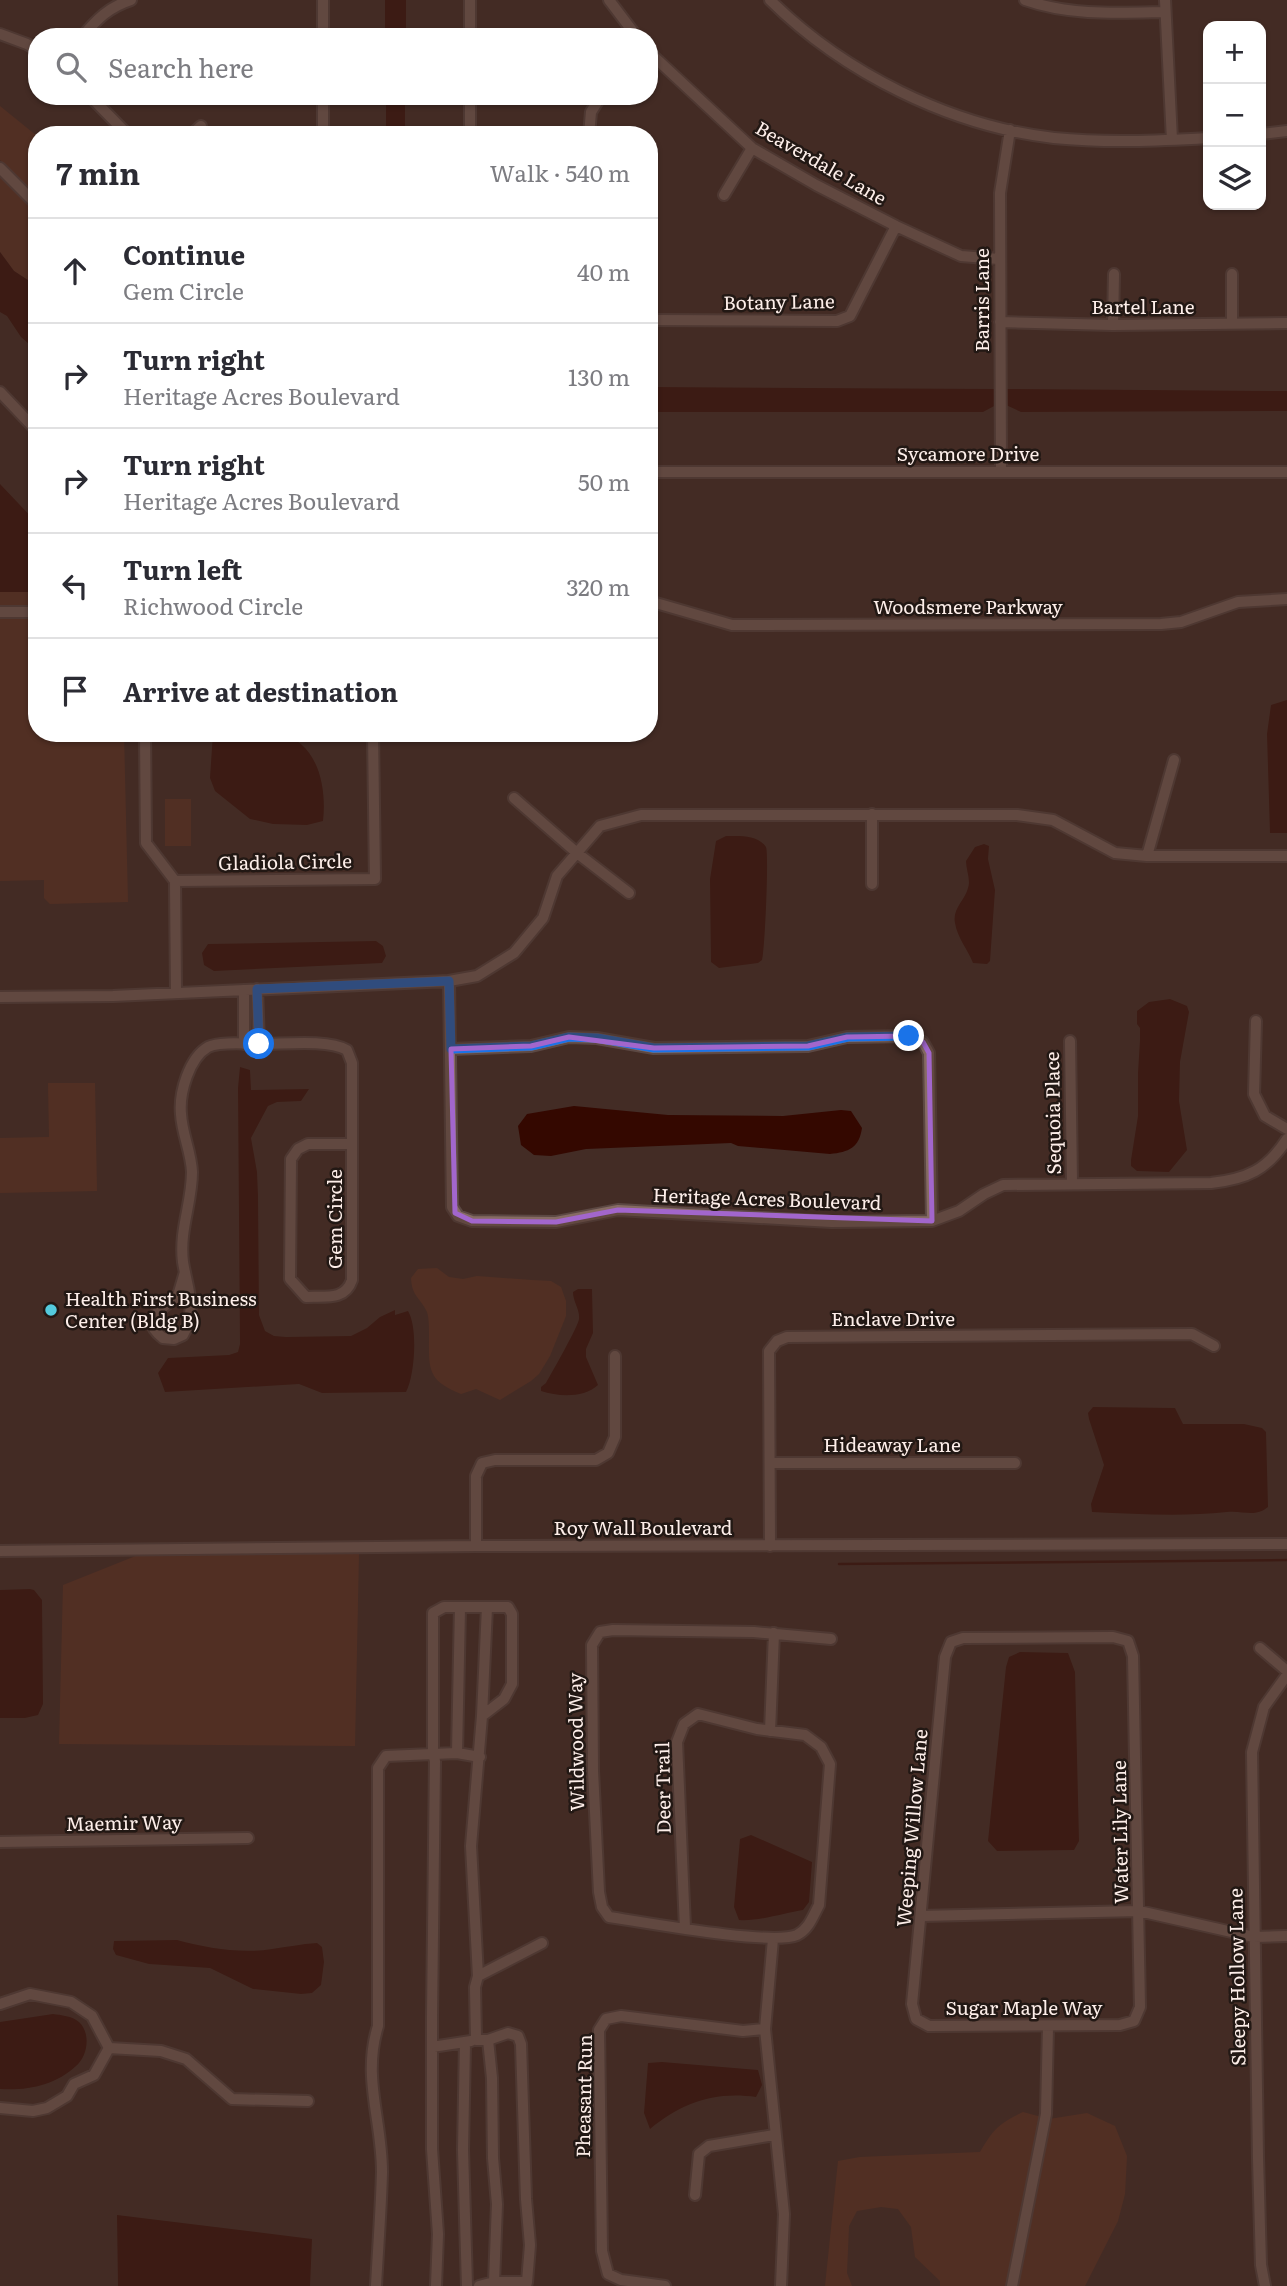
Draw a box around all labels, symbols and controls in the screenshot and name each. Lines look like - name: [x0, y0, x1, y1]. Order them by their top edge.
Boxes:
- map controls: [1203, 21, 1266, 210]
- button: +: [1203, 21, 1266, 84]
- search box: [28, 28, 658, 105]
- text: Search here: [108, 47, 254, 86]
- icon: search: [52, 48, 90, 86]
- button: −: [1203, 84, 1266, 147]
- street label: Beaverdale Lane: [751, 113, 892, 211]
- button: layers: [1203, 147, 1266, 210]
- text: 7 min: [56, 150, 140, 194]
- text: Walk · 540 m: [490, 155, 630, 189]
- text: Continue: [123, 234, 245, 273]
- street label: Barris Lane: [967, 248, 995, 352]
- icon: ahead: [56, 252, 94, 290]
- text: 40 m: [577, 254, 630, 288]
- text: Gem Circle: [123, 273, 244, 307]
- street label: Botany Lane: [723, 286, 835, 316]
- street label: Bartel Lane: [1091, 292, 1195, 320]
- text: Turn right: [123, 339, 265, 378]
- icon: right: [56, 357, 94, 395]
- text: 130 m: [568, 359, 630, 393]
- text: Heritage Acres Boulevard: [123, 378, 400, 412]
- street label: Sycamore Drive: [897, 439, 1039, 467]
- text: Turn right: [123, 444, 265, 483]
- icon: right: [56, 462, 94, 500]
- text: 50 m: [578, 464, 630, 498]
- text: Heritage Acres Boulevard: [123, 483, 400, 517]
- text: Turn left: [123, 549, 242, 588]
- icon: left: [56, 567, 94, 605]
- text: 320 m: [566, 569, 630, 603]
- text: Richwood Circle: [123, 588, 303, 622]
- street label: Woodsmere Parkway: [873, 592, 1063, 620]
- text: Arrive at destination: [123, 671, 398, 710]
- icon: arrive: [56, 672, 94, 710]
- street label: Gladiola Circle: [218, 846, 352, 876]
- route end: [893, 1020, 924, 1051]
- route start: [243, 1028, 274, 1059]
- street label: Sequoia Place: [1037, 1051, 1067, 1175]
- street label: Gem Circle: [320, 1169, 348, 1269]
- street label: Heritage Acres Boulevard: [652, 1180, 882, 1216]
- place label: Health First Business Center (Bldg B): [65, 1284, 257, 1334]
- marker: Health First Business Center (Bldg B): [43, 1302, 59, 1318]
- street label: Enclave Drive: [831, 1304, 955, 1332]
- street label: Hideaway Lane: [823, 1430, 961, 1458]
- street label: Roy Wall Boulevard: [554, 1513, 733, 1541]
- street label: Wildwood Way: [560, 1672, 590, 1812]
- street label: Weeping Willow Lane: [888, 1728, 934, 1928]
- street label: Deer Trail: [647, 1742, 677, 1834]
- street label: Water Lily Lane: [1104, 1760, 1134, 1904]
- street label: Maemir Way: [65, 1807, 183, 1837]
- street label: Sleepy Hollow Lane: [1220, 1888, 1252, 2066]
- street label: Sugar Maple Way: [945, 1993, 1103, 2021]
- street label: Pheasant Run: [568, 2034, 598, 2158]

